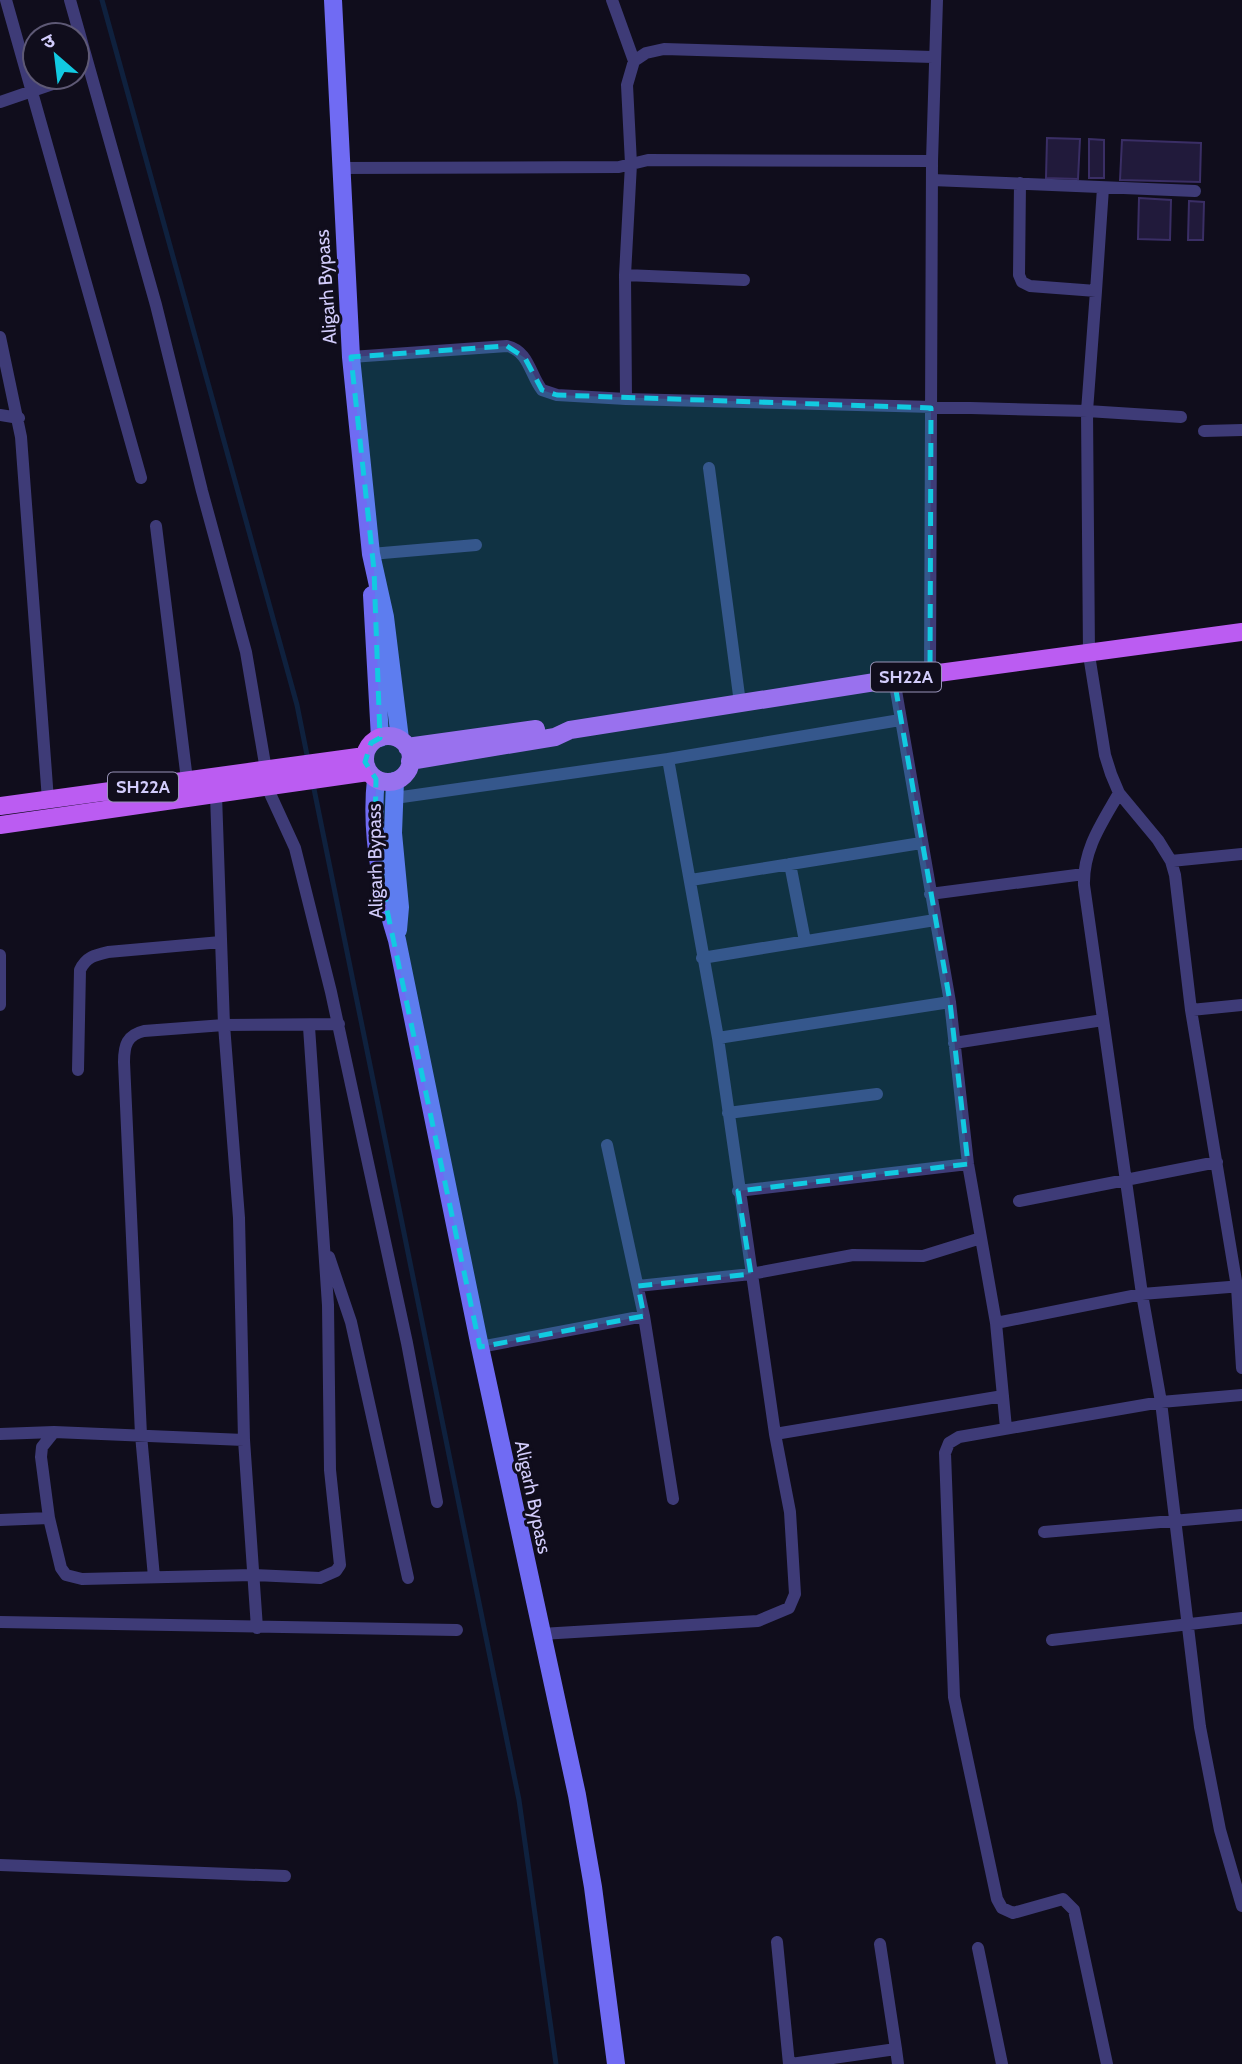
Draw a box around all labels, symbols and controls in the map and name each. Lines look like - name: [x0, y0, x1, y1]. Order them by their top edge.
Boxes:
- north arrow: [21, 21, 91, 91]
- text: उ: [38, 28, 59, 54]
- street label: Aligarh Bypass: [310, 229, 341, 345]
- road number: SH22A: [871, 662, 941, 692]
- road number: SH22A: [108, 772, 178, 802]
- street label: Aligarh Bypass: [362, 803, 388, 919]
- street label: Aligarh Bypass: [510, 1438, 556, 1556]

